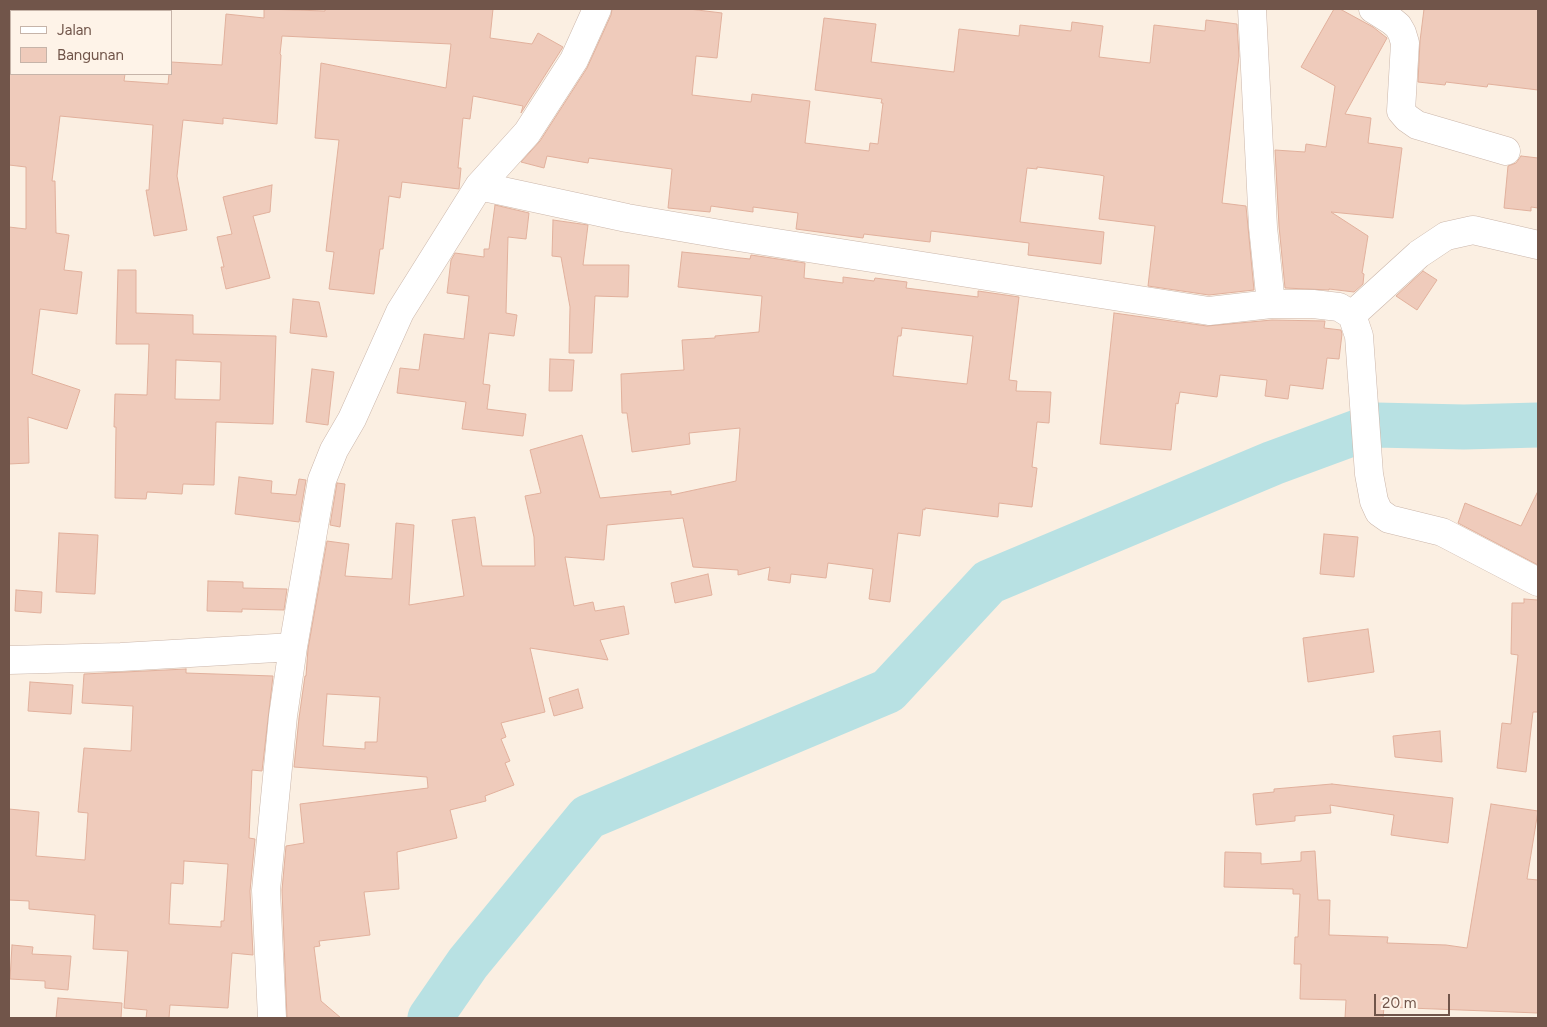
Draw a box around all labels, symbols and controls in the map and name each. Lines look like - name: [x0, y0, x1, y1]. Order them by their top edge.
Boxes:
- legend: [10, 10, 172, 75]
- text: Jalan: [57, 21, 92, 39]
- text: Bangunan: [57, 46, 124, 64]
- scale bar: [1377, 984, 1453, 1016]
- text: 20 m: [1382, 994, 1416, 1012]

